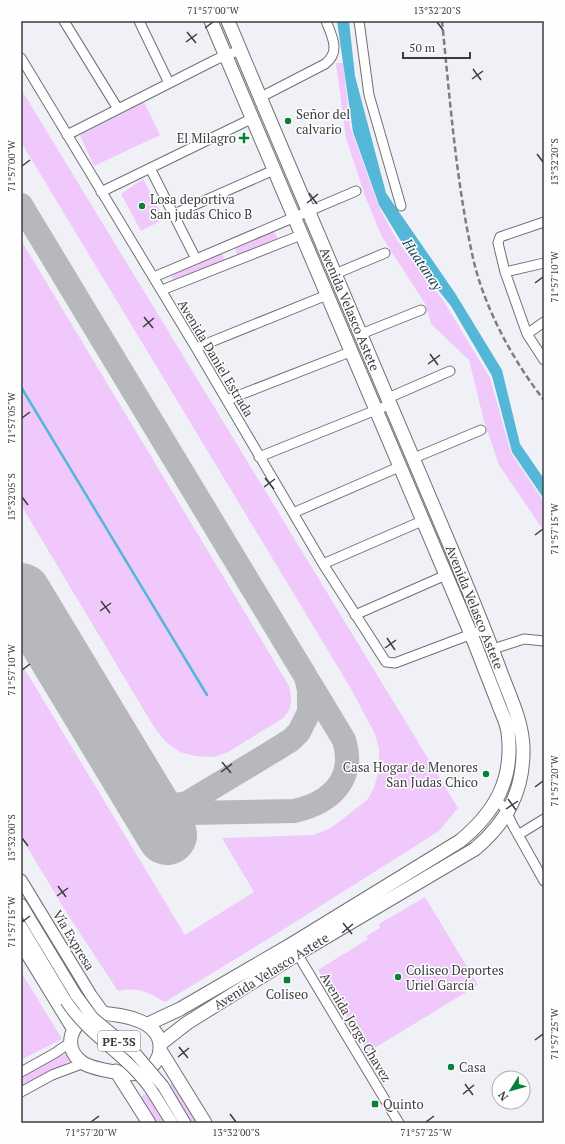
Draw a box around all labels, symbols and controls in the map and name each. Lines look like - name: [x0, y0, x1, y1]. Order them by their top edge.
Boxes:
- text: 71°57'00"W: [187, 4, 239, 17]
- text: 13°32'20"S: [413, 4, 461, 17]
- scale bar: [403, 34, 470, 60]
- text: 50 m: [409, 40, 436, 55]
- place label: Señor del calvario: [296, 105, 350, 138]
- marker: Señor del calvario: [283, 116, 293, 126]
- place label: El Milagro: [177, 129, 236, 147]
- marker: El Milagro: [239, 133, 249, 143]
- text: 13°32'20"S: [548, 138, 561, 186]
- text: 71°57'00"W: [5, 140, 18, 192]
- place label: Losa deportiva San judas Chico B: [150, 190, 252, 223]
- marker: Losa deportiva San judas Chico B: [137, 201, 147, 211]
- water label: Huatanay: [398, 233, 448, 294]
- street label: Avenida Velasco Astete: [316, 244, 384, 374]
- text: 71°57'10"W: [548, 251, 561, 303]
- street label: Avenida Daniel Estrada: [174, 296, 258, 420]
- text: 71°57'05"W: [5, 392, 18, 444]
- text: 13°32'05"S: [5, 473, 18, 521]
- text: 71°57'15"W: [548, 503, 561, 555]
- street label: Avenida Velasco Astete: [442, 542, 508, 672]
- text: 71°57'10"W: [5, 644, 18, 696]
- text: 71°57'20"W: [548, 755, 561, 807]
- place label: Casa Hogar de Menores San Judas Chico: [343, 758, 478, 791]
- marker: Casa Hogar de Menores San Judas Chico: [481, 769, 491, 779]
- text: 13°32'00"S: [5, 814, 18, 862]
- text: 71°57'15"W: [5, 896, 18, 948]
- street label: Vía Expresa: [49, 906, 99, 974]
- street label: Avenida Velasco Astete: [210, 928, 332, 1014]
- place label: Coliseo Deportes Uriel García: [406, 961, 504, 994]
- street label: Avenida Jorge Chavez: [316, 969, 396, 1085]
- marker: Coliseo Deportes Uriel García: [393, 972, 403, 982]
- marker: Coliseo: [282, 975, 292, 985]
- place label: Coliseo: [266, 985, 308, 1003]
- text: 71°57'25"W: [548, 1008, 561, 1060]
- road number: PE-3S: [98, 1031, 140, 1051]
- place label: Casa: [459, 1058, 487, 1076]
- marker: Casa: [446, 1062, 456, 1072]
- north arrow: [491, 1070, 531, 1110]
- text: N: [495, 1088, 511, 1104]
- place label: Quinto: [383, 1095, 424, 1113]
- marker: Quinto: [370, 1099, 380, 1109]
- text: 71°57'20"W: [65, 1126, 117, 1139]
- text: 13°32'00"S: [212, 1126, 260, 1139]
- text: 71°57'25"W: [400, 1126, 452, 1139]

